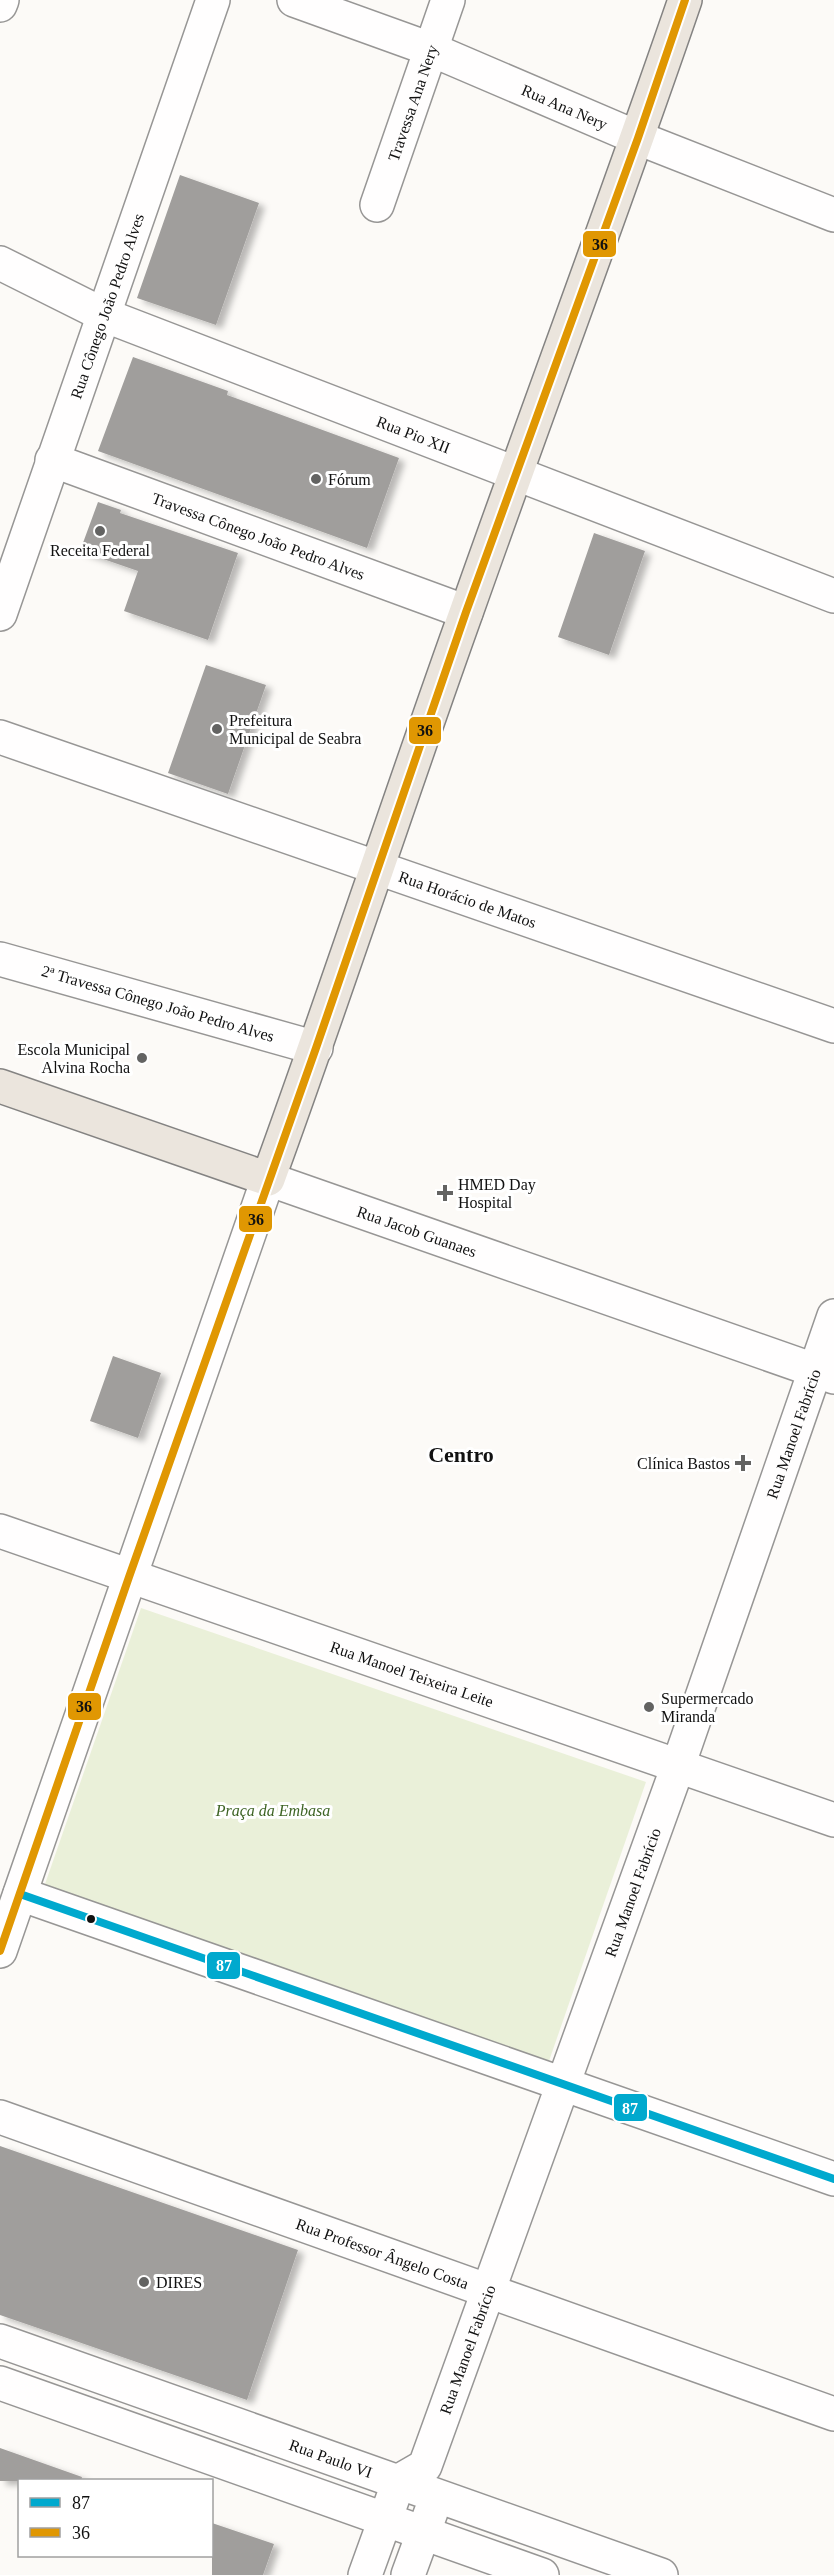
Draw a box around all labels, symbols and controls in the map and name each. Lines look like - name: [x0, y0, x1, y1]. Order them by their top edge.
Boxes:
- street label: Travessa Ana Nery: [385, 43, 442, 164]
- street label: Rua Ana Nery: [519, 81, 610, 134]
- street label: Rua Cônego João Pedro Alves: [67, 211, 147, 401]
- line badge: 36: [582, 230, 617, 258]
- text: 36: [592, 236, 608, 253]
- street label: Rua Pio XII: [374, 413, 453, 456]
- place label: Fórum: [328, 471, 371, 488]
- marker: Fórum: [309, 472, 323, 486]
- street label: Travessa Cônego João Pedro Alves: [150, 489, 367, 583]
- marker: Receita Federal: [93, 524, 107, 538]
- place label: Receita Federal: [50, 542, 151, 559]
- place label: Prefeitura Municipal de Seabra: [229, 712, 361, 748]
- line badge: 36: [408, 716, 442, 745]
- marker: Prefeitura Municipal de Seabra: [210, 722, 224, 736]
- text: 36: [417, 722, 433, 739]
- street label: Rua Horácio de Matos: [397, 868, 539, 931]
- street label: 2ª Travessa Cônego João Pedro Alves: [39, 962, 276, 1046]
- place label: Escola Municipal Alvina Rocha: [18, 1041, 131, 1076]
- marker: Escola Municipal Alvina Rocha: [135, 1051, 149, 1065]
- place label: HMED Day Hospital: [458, 1176, 536, 1212]
- marker: HMED Day Hospital: [436, 1184, 454, 1202]
- street label: Rua Jacob Guanaes: [355, 1203, 479, 1260]
- line badge: 36: [238, 1205, 273, 1233]
- text: 36: [248, 1211, 264, 1228]
- street label: Rua Manoel Fabrício: [763, 1367, 824, 1501]
- district label: Centro: [428, 1442, 494, 1467]
- marker: Clínica Bastos: [734, 1454, 752, 1472]
- place label: Clínica Bastos: [637, 1455, 730, 1472]
- street label: Rua Manoel Teixeira Leite: [328, 1638, 496, 1710]
- place label: Supermercado Miranda: [661, 1690, 753, 1725]
- line badge: 36: [67, 1692, 102, 1721]
- text: 36: [76, 1698, 92, 1715]
- marker: Supermercado Miranda: [642, 1700, 656, 1714]
- park label: Praça da Embasa: [215, 1802, 330, 1820]
- street label: Rua Manoel Fabrício: [602, 1826, 664, 1959]
- unlabelled marker: [85, 1913, 97, 1925]
- line badge: 87: [206, 1951, 241, 1980]
- text: 87: [216, 1957, 232, 1974]
- line badge: 87: [613, 2093, 648, 2122]
- text: 87: [622, 2100, 638, 2117]
- street label: Rua Professor Ângelo Costa: [294, 2215, 471, 2292]
- place label: DIRES: [156, 2274, 202, 2291]
- marker: DIRES: [137, 2275, 151, 2289]
- street label: Rua Manoel Fabrício: [437, 2283, 499, 2416]
- street label: Rua Paulo VI: [287, 2436, 374, 2481]
- legend: [18, 2479, 213, 2557]
- text: 87: [72, 2493, 90, 2513]
- text: 36: [72, 2523, 90, 2543]

